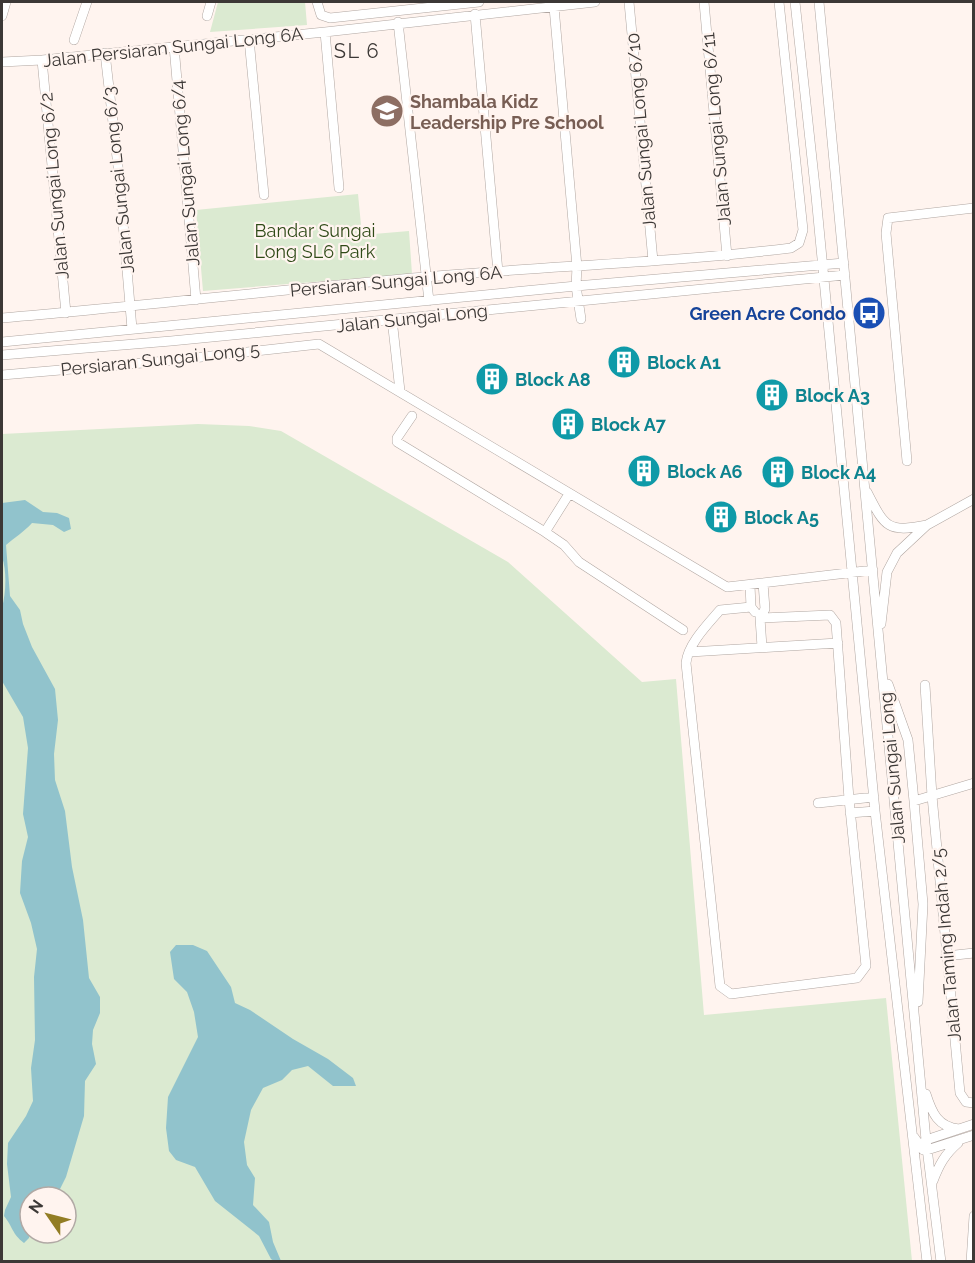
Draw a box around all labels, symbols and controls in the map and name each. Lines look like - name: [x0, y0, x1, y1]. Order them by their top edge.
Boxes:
- street label: Jalan Persiaran Sungai Long 6A: [42, 23, 304, 71]
- street label: Jalan Sungai Long 6/11: [697, 31, 735, 226]
- street label: Jalan Sungai Long 6/10: [622, 32, 660, 230]
- district label: SL 6: [334, 39, 380, 63]
- street label: Jalan Sungai Long 6/4: [166, 79, 204, 267]
- street label: Jalan Sungai Long 6/3: [98, 86, 138, 274]
- place label: Shambala Kidz Leadership Pre School: [410, 91, 604, 133]
- street label: Jalan Sungai Long 6/2: [35, 92, 73, 280]
- school or university icon: Shambala Kidz Leadership Pre School: [369, 93, 405, 129]
- park label: Bandar Sungai Long SL6 Park: [255, 220, 376, 262]
- street label: Persiaran Sungai Long 6A: [289, 261, 503, 301]
- bus stop icon: Green Acre Condo: [851, 295, 887, 331]
- street label: Jalan Sungai Long: [335, 300, 489, 336]
- place label: Green Acre Condo: [689, 303, 846, 324]
- street label: Persiaran Sungai Long 5: [59, 338, 261, 380]
- building icon: Block A1: [606, 344, 642, 380]
- place label: Block A1: [647, 352, 721, 373]
- building icon: Block A8: [474, 361, 510, 397]
- place label: Block A8: [515, 369, 591, 390]
- building icon: Block A3: [754, 377, 790, 413]
- place label: Block A3: [795, 385, 870, 406]
- building icon: Block A7: [550, 406, 586, 442]
- place label: Block A7: [591, 414, 667, 435]
- building icon: Block A6: [626, 453, 662, 489]
- building icon: Block A4: [760, 454, 796, 490]
- place label: Block A6: [667, 461, 743, 482]
- place label: Block A4: [801, 462, 876, 483]
- building icon: Block A5: [703, 499, 739, 535]
- place label: Block A5: [744, 507, 819, 528]
- street label: Jalan Sungai Long: [875, 691, 909, 845]
- street label: Jalan Taming Indah 2/5: [927, 847, 965, 1042]
- north arrow: [18, 1185, 78, 1245]
- text: N: [25, 1196, 47, 1217]

